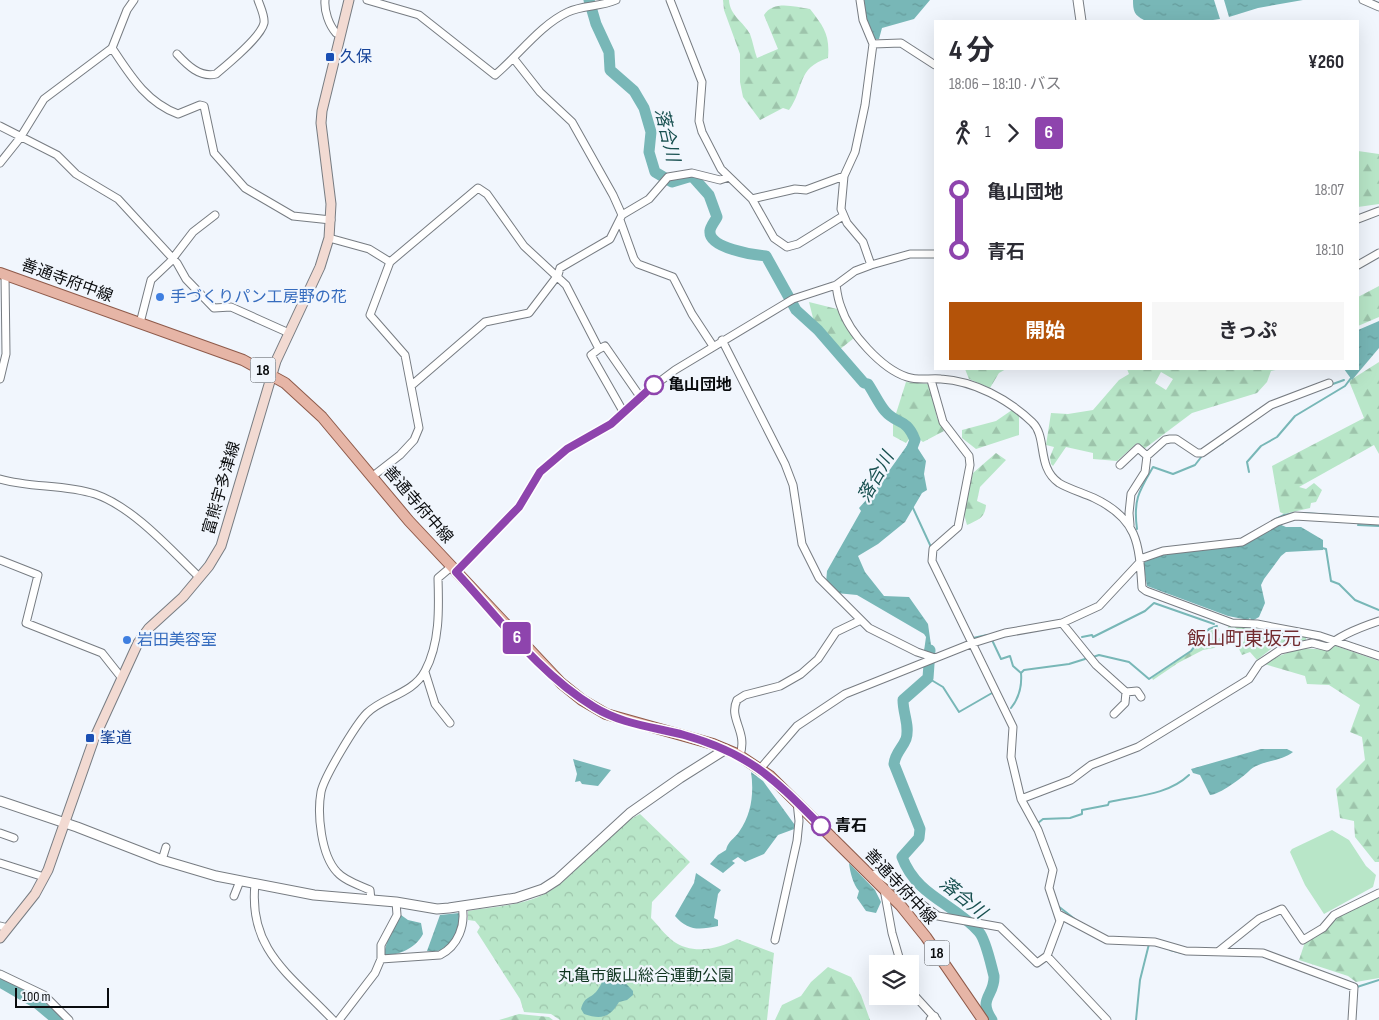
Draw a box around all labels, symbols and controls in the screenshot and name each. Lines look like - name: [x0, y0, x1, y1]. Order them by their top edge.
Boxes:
- text: 4 分: [949, 34, 994, 67]
- place label: 久保: [340, 48, 372, 67]
- marker: 久保: [324, 51, 336, 63]
- text: ¥260: [1308, 51, 1344, 74]
- text: 18:06 – 18:10 · バス: [949, 75, 1061, 94]
- water label: 落合川: [651, 106, 684, 166]
- icon: walk: [949, 119, 977, 147]
- icon: forward: [999, 119, 1027, 147]
- text: 6: [1045, 122, 1053, 143]
- text: 1: [985, 123, 991, 142]
- text: 亀山団地: [987, 181, 1063, 204]
- text: 18:07: [1315, 181, 1344, 200]
- text: 青石: [987, 241, 1025, 264]
- text: 18:10: [1316, 241, 1344, 260]
- street label: 善通寺府中線: [19, 256, 115, 306]
- place label: 手づくりパン工房野の花: [170, 288, 347, 307]
- marker: 手づくりパン工房野の花: [154, 291, 166, 303]
- button: 開始: [949, 302, 1142, 360]
- button: きっぷ: [1152, 302, 1344, 360]
- road number: 18: [250, 358, 276, 382]
- marker: 亀山団地: [644, 375, 664, 395]
- place label: 亀山団地: [668, 376, 732, 395]
- street label: 富熊宇多津線: [200, 439, 244, 537]
- water label: 落合川: [854, 447, 899, 506]
- street label: 善通寺府中線: [379, 463, 457, 547]
- line badge: 6: [501, 622, 533, 654]
- text: 6: [513, 627, 521, 648]
- district label: 飯山町東坂元: [1187, 628, 1301, 651]
- place label: 岩田美容室: [137, 631, 217, 650]
- marker: 岩田美容室: [121, 634, 133, 646]
- place label: 峯道: [100, 729, 132, 748]
- marker: 峯道: [84, 732, 96, 744]
- marker: 青石: [811, 816, 831, 836]
- place label: 青石: [835, 817, 867, 836]
- street label: 善通寺府中線: [860, 845, 940, 929]
- water label: 落合川: [935, 873, 992, 924]
- road number: 18: [924, 940, 950, 966]
- map controls: [869, 955, 919, 1005]
- button: layers: [869, 955, 919, 1005]
- park label: 丸亀市飯山総合運動公園: [558, 967, 734, 986]
- scale bar: [15, 985, 109, 1008]
- text: 100 m: [22, 988, 51, 1005]

